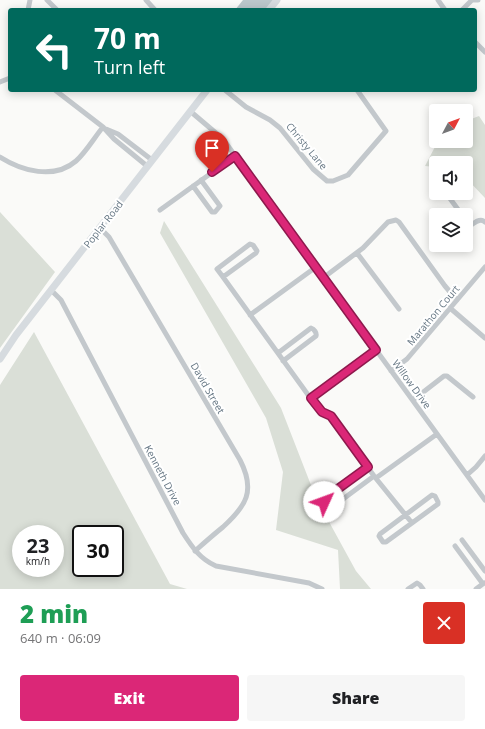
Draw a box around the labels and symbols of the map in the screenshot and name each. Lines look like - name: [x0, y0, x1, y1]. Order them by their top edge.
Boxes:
- north arrow: [429, 104, 473, 148]
- street label: Christy Lane: [283, 119, 331, 173]
- pin: [195, 131, 229, 172]
- street label: Poplar Road: [80, 197, 126, 251]
- street label: Marathon Court: [404, 282, 463, 348]
- street label: Willow Drive: [389, 357, 435, 412]
- street label: David Street: [188, 360, 229, 417]
- street label: Kenneth Drive: [141, 442, 185, 508]
- position arrow: [303, 481, 345, 523]
- speed limit sign: 30: [72, 525, 124, 577]

